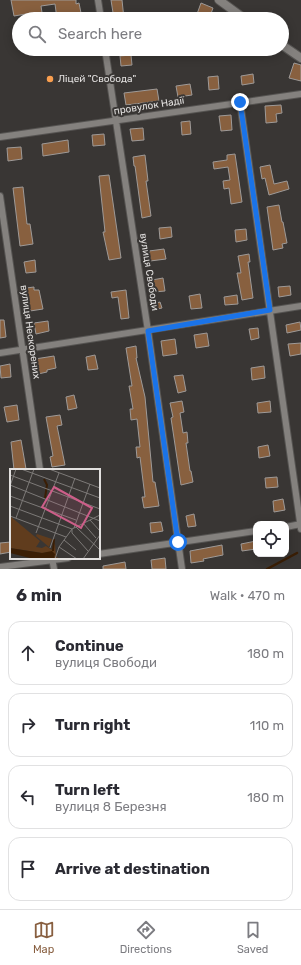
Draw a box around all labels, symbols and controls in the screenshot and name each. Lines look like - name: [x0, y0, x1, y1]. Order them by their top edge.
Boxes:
- search box: [12, 12, 289, 56]
- icon: search: [26, 23, 48, 45]
- text: Search here: [58, 25, 142, 43]
- place label: Ліцей "Свобода": [58, 73, 137, 85]
- marker: Ліцей "Свобода": [45, 74, 55, 84]
- route end: [231, 93, 249, 111]
- street label: провулок Надії: [113, 94, 186, 118]
- street label: вулиця Свободи: [137, 232, 161, 312]
- street label: вулиця Нескорених: [17, 284, 43, 380]
- inset map: [10, 469, 100, 559]
- map controls: [253, 521, 289, 557]
- button: locate: [253, 521, 289, 557]
- route start: [169, 533, 187, 551]
- text: 6 min: [16, 585, 62, 605]
- text: Walk · 470 m: [210, 588, 285, 603]
- text: Continue: [55, 637, 124, 655]
- icon: ahead: [17, 642, 39, 664]
- text: 180 m: [247, 646, 284, 661]
- text: вулиця Свободи: [55, 655, 157, 670]
- icon: right: [17, 714, 39, 736]
- text: Turn right: [55, 716, 130, 734]
- text: 110 m: [250, 718, 284, 733]
- text: Turn left: [55, 781, 120, 799]
- icon: left: [17, 786, 39, 808]
- text: 180 m: [247, 790, 284, 805]
- text: вулиця 8 Березня: [55, 799, 167, 814]
- icon: arrive: [17, 858, 39, 880]
- text: Arrive at destination: [55, 860, 210, 878]
- tab: Map: [33, 919, 55, 956]
- tab: Directions: [120, 919, 172, 956]
- tab: Saved: [237, 919, 268, 956]

